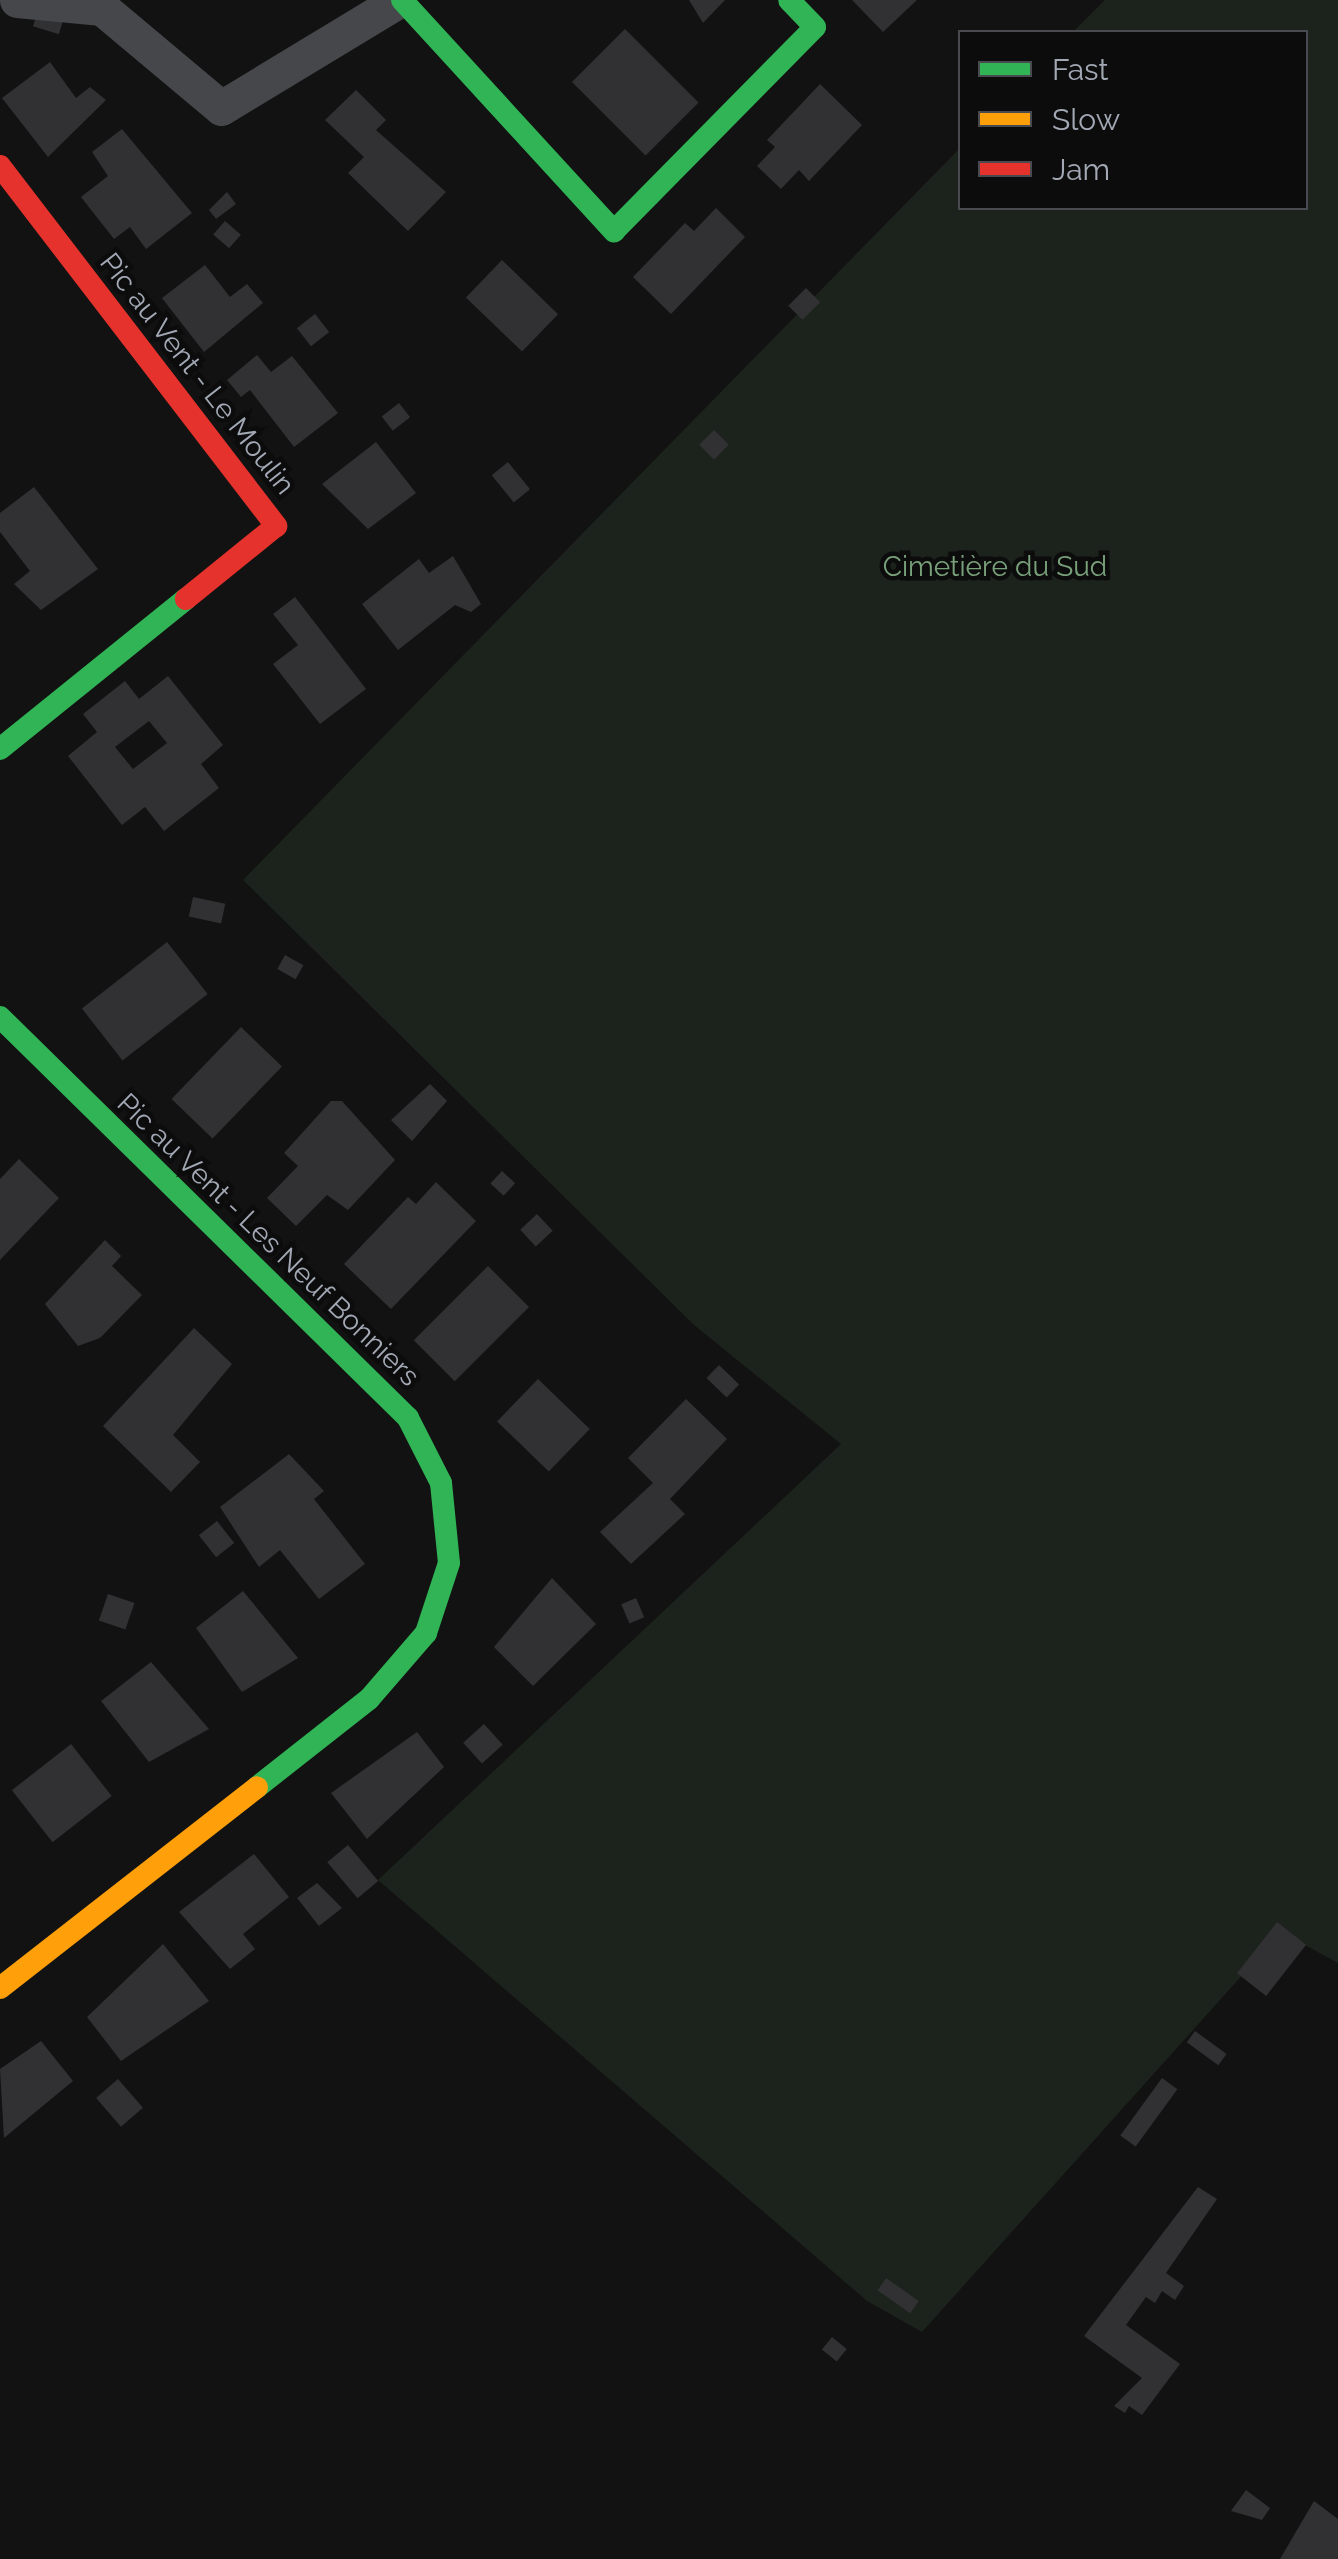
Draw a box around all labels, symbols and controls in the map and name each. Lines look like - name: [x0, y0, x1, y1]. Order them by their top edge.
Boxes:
- legend: [958, 30, 1308, 210]
- text: Fast: [1052, 52, 1109, 87]
- text: Slow: [1052, 102, 1120, 137]
- text: Jam: [1052, 152, 1110, 187]
- street label: Pic au Vent - Le Moulin: [92, 246, 302, 502]
- park label: Cimetière du Sud: [883, 550, 1107, 584]
- street label: Pic au Vent - Les Neuf Bonniers: [110, 1086, 426, 1394]

